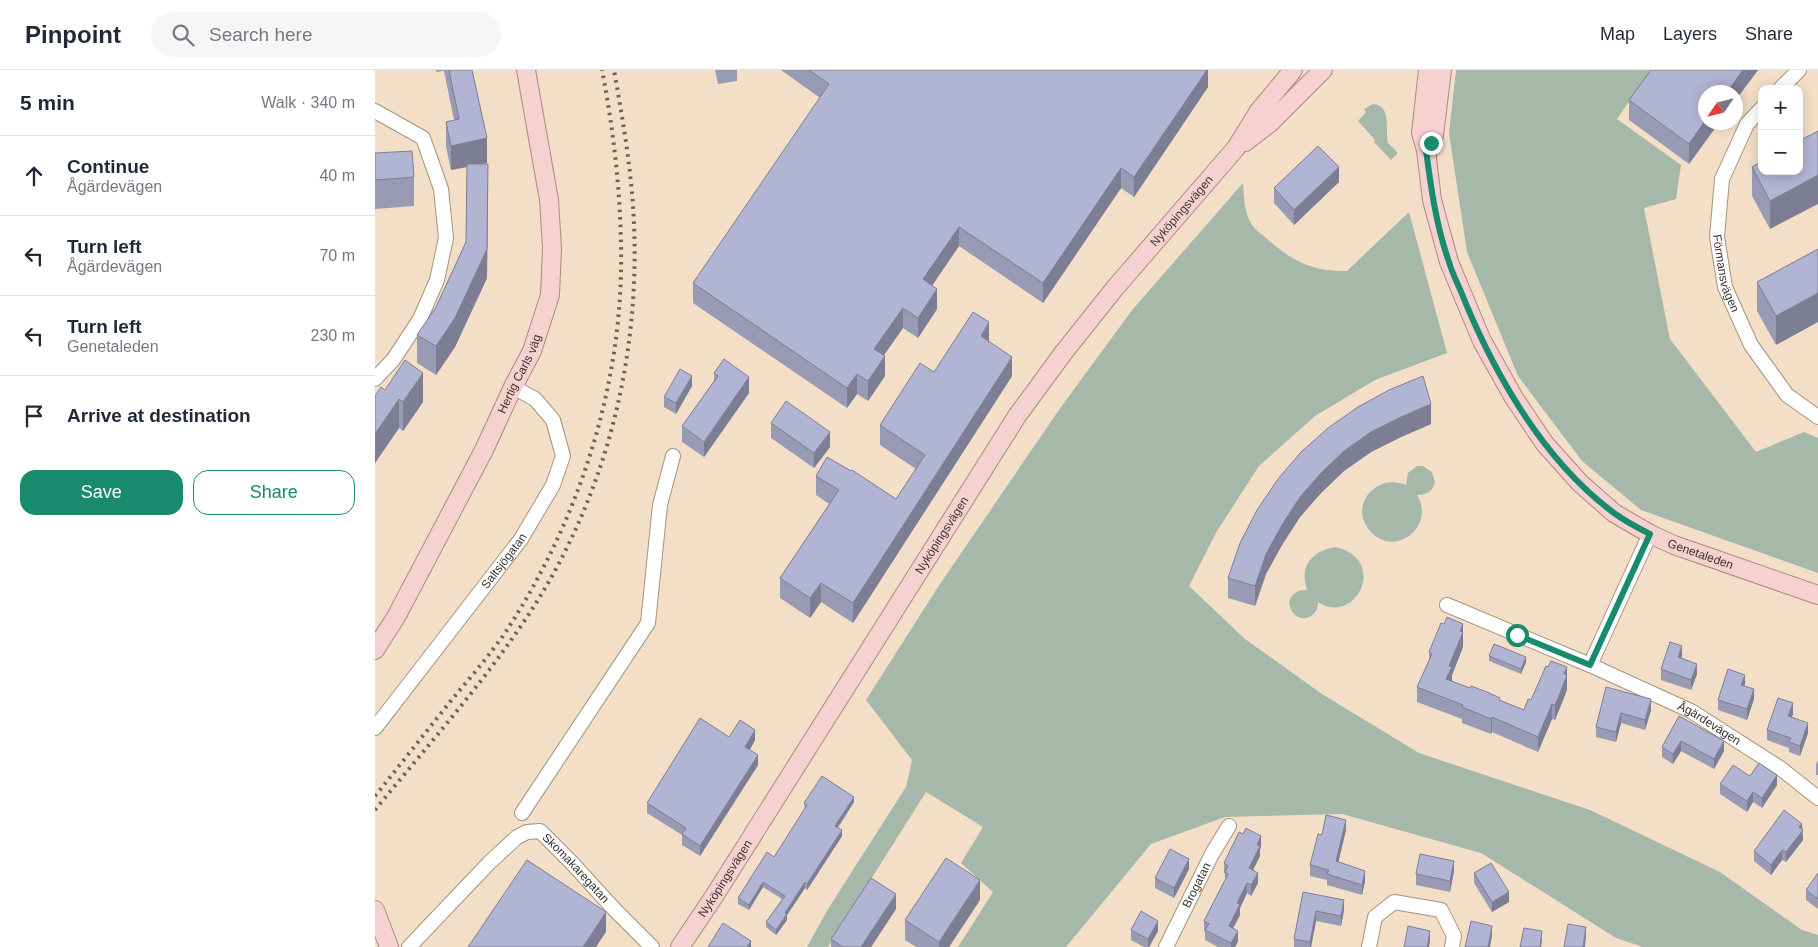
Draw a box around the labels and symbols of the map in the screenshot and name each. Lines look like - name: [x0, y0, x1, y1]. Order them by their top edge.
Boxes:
- north arrow: [1698, 85, 1743, 130]
- route end: [1420, 132, 1443, 155]
- street label: Nyköpingsvägen: [1147, 173, 1216, 249]
- street label: Förmansvägen: [1710, 233, 1742, 314]
- street label: Hertig Carls väg: [495, 333, 544, 416]
- street label: Nyköpingsvägen: [912, 494, 971, 577]
- street label: Saltsjögatan: [478, 531, 530, 591]
- street label: Genetaleden: [1665, 536, 1735, 572]
- route start: [1506, 624, 1529, 647]
- street label: Ågärdevägen: [1676, 698, 1743, 748]
- street label: Skomakaregatan: [539, 830, 612, 906]
- street label: Nyköpingsvägen: [695, 837, 755, 920]
- street label: Brogatan: [1179, 860, 1214, 910]

